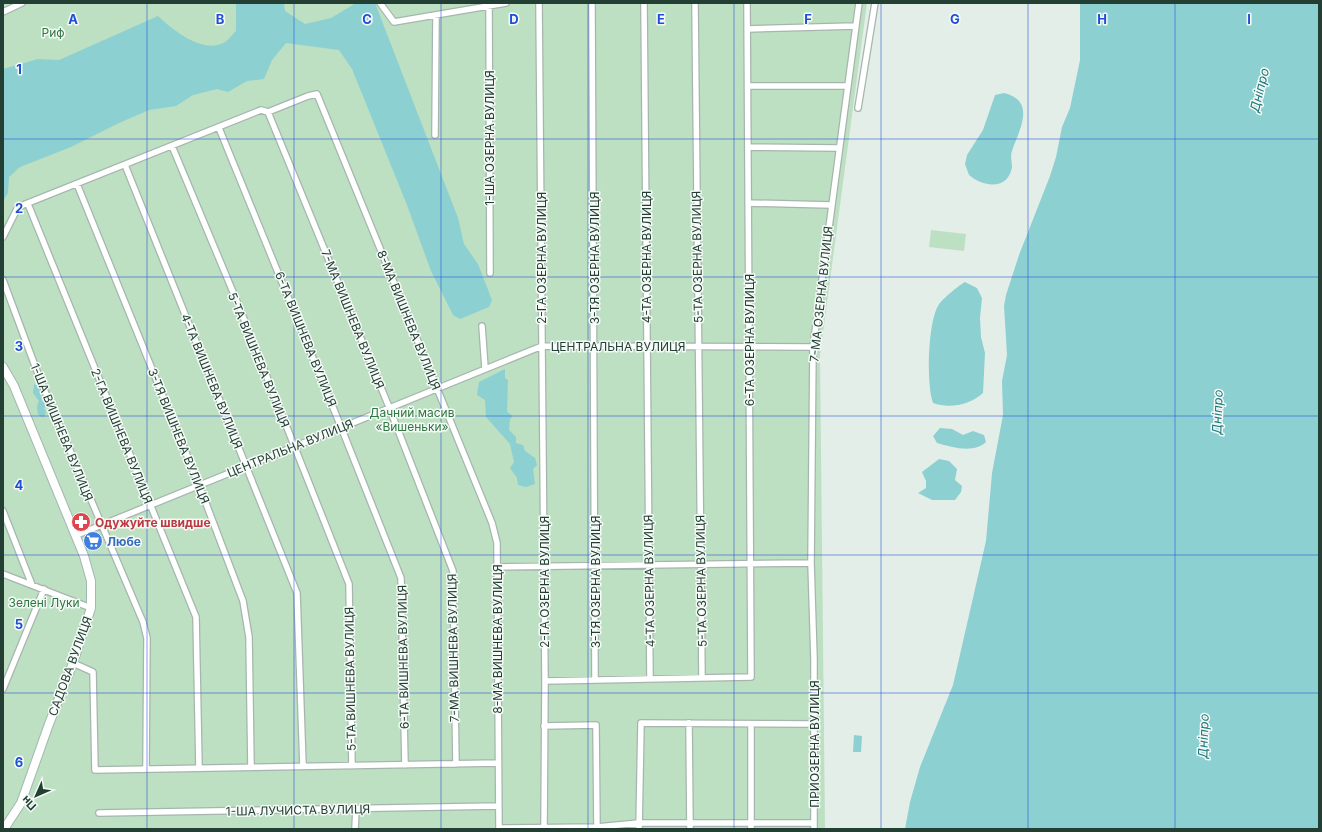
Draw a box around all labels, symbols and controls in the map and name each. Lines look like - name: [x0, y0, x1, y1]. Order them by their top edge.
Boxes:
- text: A: [68, 11, 78, 27]
- text: B: [216, 11, 225, 27]
- text: C: [362, 11, 372, 27]
- text: D: [509, 11, 519, 27]
- text: E: [657, 11, 665, 27]
- text: F: [804, 11, 812, 27]
- text: G: [950, 11, 960, 27]
- text: H: [1097, 11, 1107, 27]
- text: I: [1247, 11, 1251, 27]
- park label: Риф: [41, 25, 65, 40]
- text: 1: [16, 61, 22, 77]
- water label: Дніпро: [1246, 66, 1272, 115]
- street label: 1-ША ОЗЕРНА ВУЛИЦЯ: [482, 70, 497, 206]
- street label: 4-ТА ОЗЕРНА ВУЛИЦЯ: [639, 191, 654, 323]
- street label: 5-ТА ОЗЕРНА ВУЛИЦЯ: [688, 191, 706, 323]
- street label: 2-ГА ОЗЕРНА ВУЛИЦЯ: [534, 192, 549, 324]
- street label: 3-ТЯ ОЗЕРНА ВУЛИЦЯ: [587, 192, 602, 324]
- text: 2: [15, 200, 23, 216]
- street label: 7-МА ОЗЕРНА ВУЛИЦЯ: [806, 225, 836, 363]
- street label: 7-МА ВИШНЕВА ВУЛИЦЯ: [318, 247, 388, 391]
- street label: 8-МА ВИШНЕВА ВУЛИЦЯ: [374, 248, 444, 392]
- street label: 6-ТА ВИШНЕВА ВУЛИЦЯ: [272, 269, 340, 409]
- street label: 6-ТА ОЗЕРНА ВУЛИЦЯ: [742, 274, 757, 406]
- street label: 5-ТА ВИШНЕВА ВУЛИЦЯ: [225, 290, 293, 430]
- street label: 4-ТА ВИШНЕВА ВУЛИЦЯ: [178, 311, 246, 451]
- text: 3: [15, 338, 23, 354]
- street label: ЦЕНТРАЛЬНА ВУЛИЦЯ: [551, 339, 685, 354]
- street label: 1-ША ВИШНЕВА ВУЛИЦЯ: [27, 361, 97, 503]
- street label: 2-ГА ВИШНЕВА ВУЛИЦЯ: [88, 366, 156, 506]
- street label: 3-ТЯ ВИШНЕВА ВУЛИЦЯ: [145, 366, 213, 506]
- water label: Дніпро: [1208, 389, 1226, 436]
- park label: Дачний масив «Вишеньки»: [370, 405, 455, 434]
- street label: ЦЕНТРАЛЬНА ВУЛИЦЯ: [225, 416, 355, 480]
- text: 4: [15, 477, 24, 493]
- pharmacy icon: Одужуйте швидше: [70, 511, 92, 533]
- place label: Одужуйте швидше: [95, 515, 211, 530]
- street label: 4-ТА ОЗЕРНА ВУЛИЦЯ: [640, 515, 658, 647]
- street label: 5-ТА ОЗЕРНА ВУЛИЦЯ: [692, 515, 710, 647]
- street label: 2-ГА ОЗЕРНА ВУЛИЦЯ: [537, 516, 552, 648]
- street label: 3-ТЯ ОЗЕРНА ВУЛИЦЯ: [588, 516, 603, 648]
- supermarket icon: Любе: [82, 530, 104, 552]
- place label: Любе: [107, 534, 141, 549]
- street label: 8-МА ВИШНЕВА ВУЛИЦЯ: [490, 564, 505, 714]
- street label: 7-МА ВИШНЕВА ВУЛИЦЯ: [444, 574, 462, 722]
- street label: 6-ТА ВИШНЕВА ВУЛИЦЯ: [394, 585, 412, 729]
- park label: Зелені Луки: [8, 595, 80, 610]
- street label: 5-ТА ВИШНЕВА ВУЛИЦЯ: [341, 607, 359, 751]
- street label: САДОВА ВУЛИЦЯ: [45, 614, 95, 718]
- text: 5: [15, 616, 23, 632]
- street label: ПРИОЗЕРНА ВУЛИЦЯ: [807, 680, 822, 808]
- water label: Дніпро: [1194, 713, 1212, 760]
- text: 6: [15, 754, 23, 770]
- north arrow: [16, 776, 56, 816]
- text: Пн: [19, 793, 39, 813]
- street label: 1-ША ЛУЧИСТА ВУЛИЦЯ: [226, 801, 370, 819]

